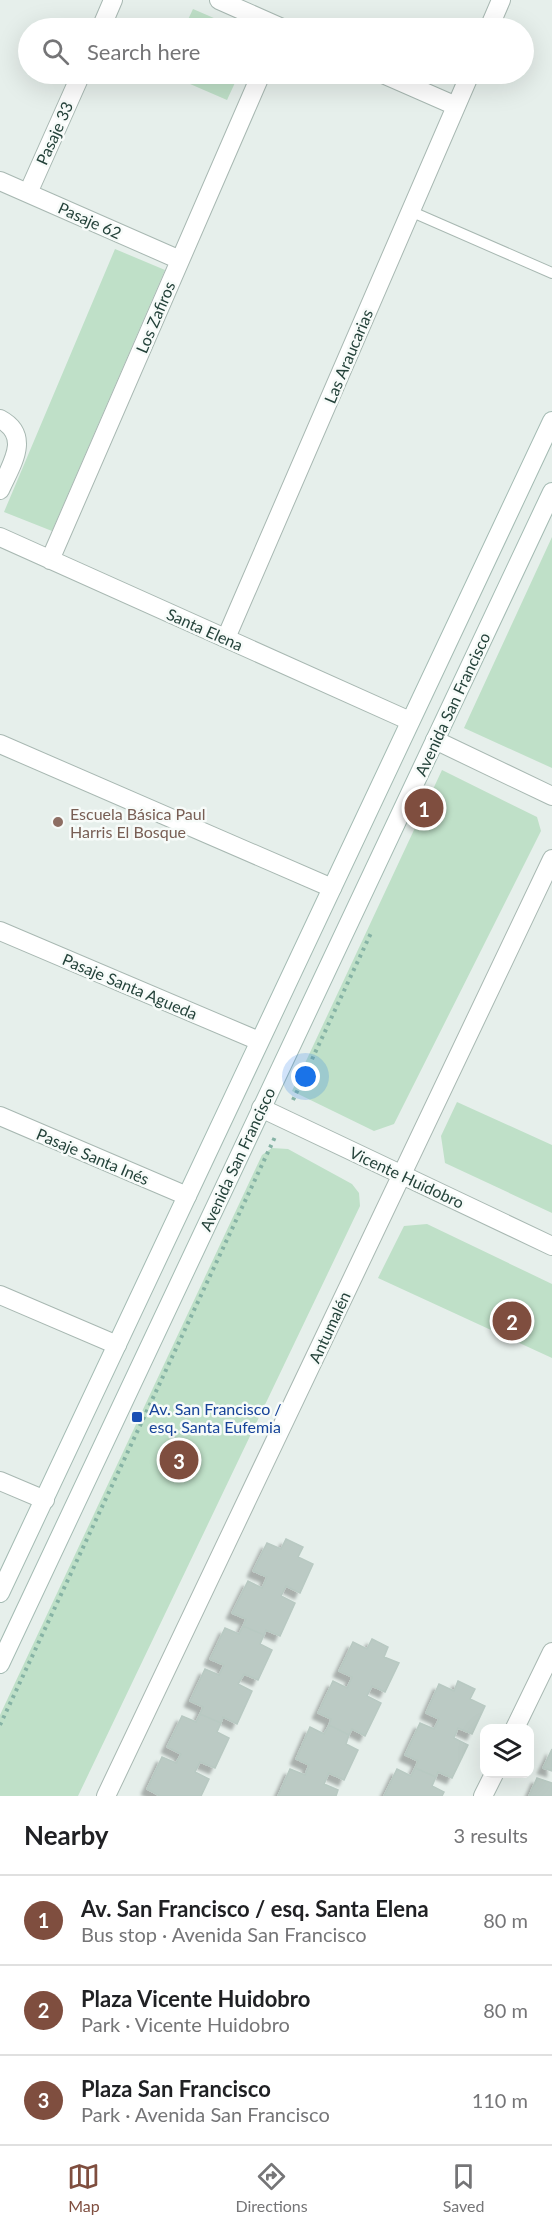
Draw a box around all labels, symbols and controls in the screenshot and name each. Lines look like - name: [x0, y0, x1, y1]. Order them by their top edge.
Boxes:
- search box: [18, 18, 534, 84]
- icon: search: [39, 35, 72, 68]
- text: Search here: [87, 38, 200, 65]
- street label: Pasaje 33: [32, 98, 76, 168]
- street label: Pasaje 62: [55, 198, 125, 242]
- street label: Los Zafiros: [131, 278, 179, 356]
- street label: Las Araucarias: [320, 306, 376, 406]
- street label: Santa Elena: [164, 604, 246, 654]
- street label: Avenida San Francisco: [410, 629, 494, 779]
- pin: 1: [404, 786, 444, 830]
- place label: Escuela Básica Paul Harris El Bosque: [70, 804, 206, 841]
- marker: Escuela Básica Paul Harris El Bosque: [51, 815, 65, 829]
- street label: Pasaje Santa Agueda: [60, 949, 200, 1023]
- your location: [291, 1062, 320, 1091]
- street label: Avenida San Francisco: [195, 1084, 279, 1234]
- street label: Pasaje Santa Inés: [34, 1124, 152, 1188]
- street label: Vicente Huidobro: [347, 1142, 467, 1212]
- street label: Antumalén: [304, 1288, 354, 1366]
- pin: 2: [492, 1298, 532, 1344]
- place label: Av. San Francisco / esq. Santa Eufemia: [149, 1399, 282, 1436]
- marker: Av. San Francisco / esq. Santa Eufemia: [130, 1410, 144, 1424]
- pin: 3: [160, 1438, 198, 1482]
- map controls: [480, 1724, 534, 1778]
- button: layers: [480, 1724, 534, 1778]
- text: Nearby: [24, 1819, 109, 1851]
- text: 3 results: [453, 1823, 528, 1847]
- text: Av. San Francisco / esq. Santa Elena: [81, 1895, 429, 1922]
- text: 1: [38, 1908, 49, 1932]
- text: 80 m: [483, 1908, 528, 1932]
- text: Bus stop · Avenida San Francisco: [81, 1922, 367, 1946]
- text: Plaza Vicente Huidobro: [81, 1985, 310, 2012]
- text: 2: [38, 1998, 49, 2022]
- text: 80 m: [483, 1998, 528, 2022]
- text: Park · Vicente Huidobro: [81, 2012, 290, 2036]
- text: Plaza San Francisco: [81, 2075, 271, 2102]
- text: 3: [38, 2088, 49, 2112]
- text: 110 m: [472, 2088, 528, 2112]
- text: Park · Avenida San Francisco: [81, 2102, 330, 2126]
- tab: Map: [67, 2160, 100, 2215]
- tab: Directions: [235, 2160, 308, 2215]
- tab: Saved: [443, 2160, 484, 2215]

